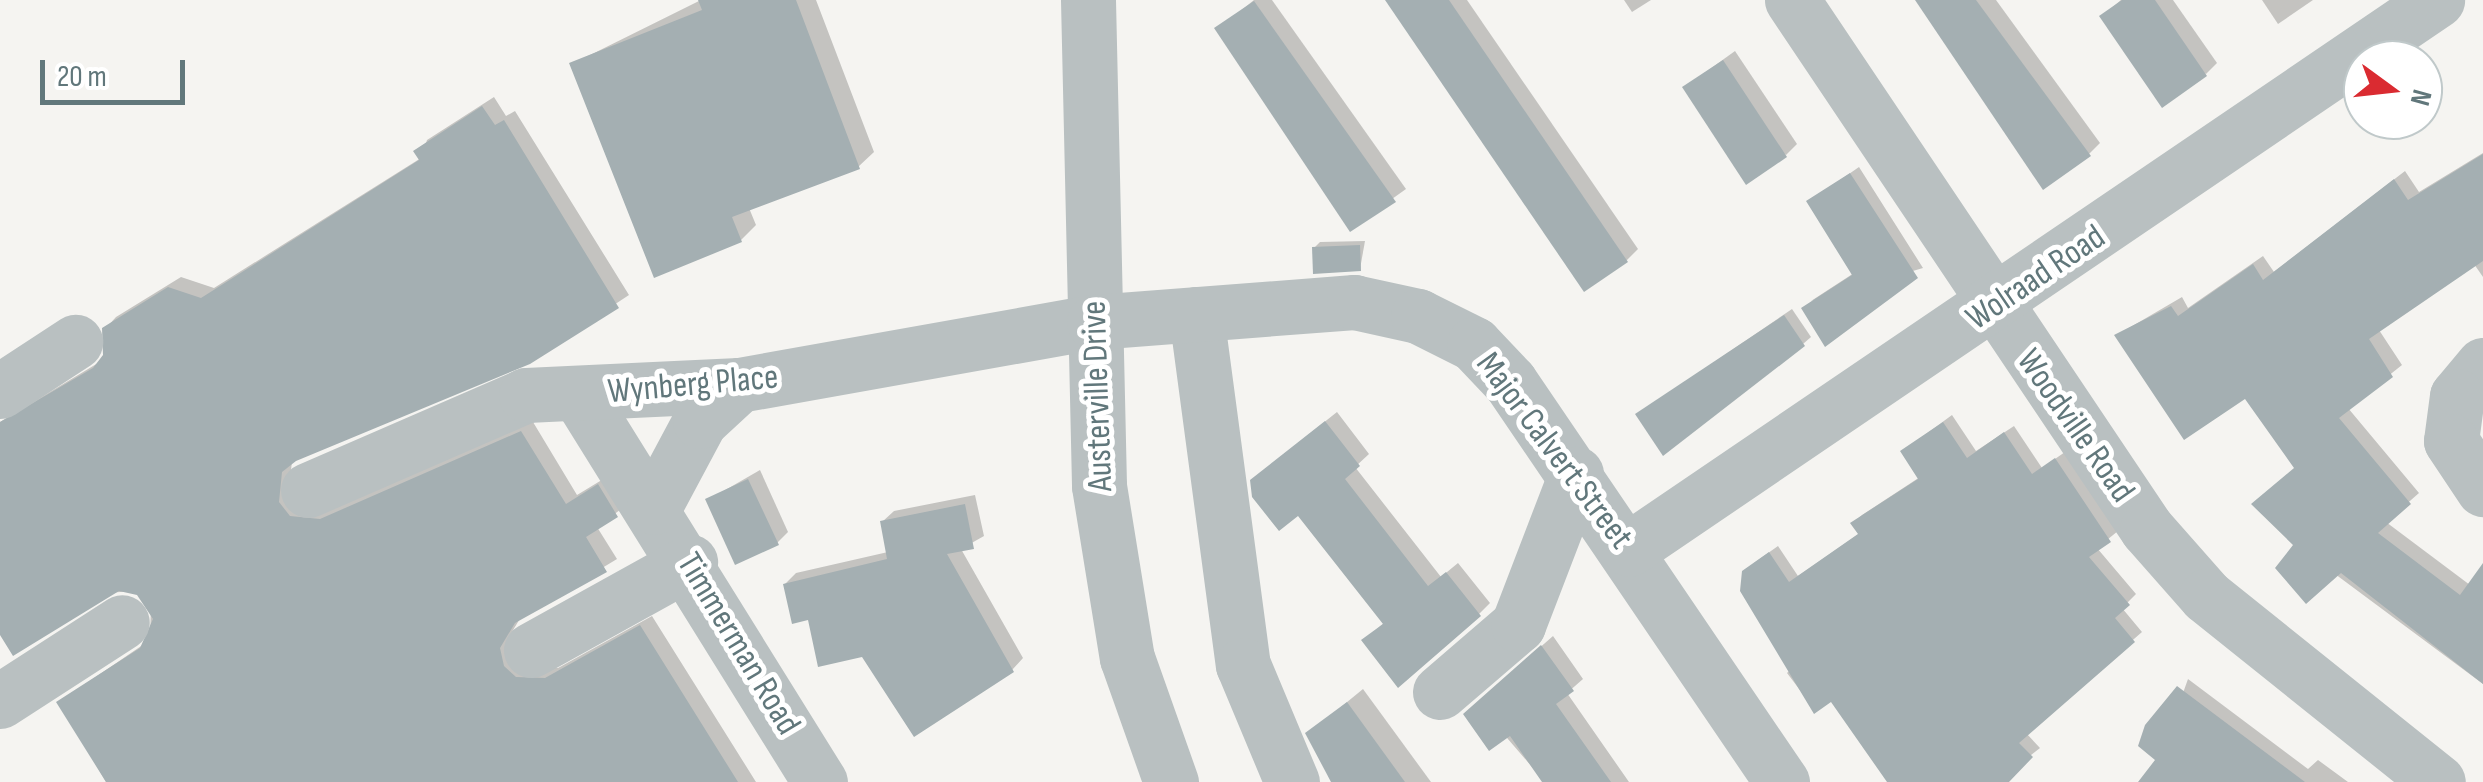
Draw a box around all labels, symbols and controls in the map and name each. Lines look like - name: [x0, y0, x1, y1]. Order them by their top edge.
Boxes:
- scale bar: [45, 40, 190, 102]
- north arrow: [2343, 40, 2443, 140]
- text: 20 m: [57, 59, 107, 95]
- text: N: [2403, 86, 2438, 109]
- street label: Wolraad Road: [1959, 216, 2113, 340]
- street label: Austerville Drive: [1074, 300, 1122, 492]
- street label: Woodville Road: [2007, 342, 2143, 510]
- street label: Major Calvert Street: [1467, 345, 1641, 557]
- street label: Wynberg Place: [606, 357, 780, 413]
- street label: Timmerman Road: [667, 546, 809, 742]

